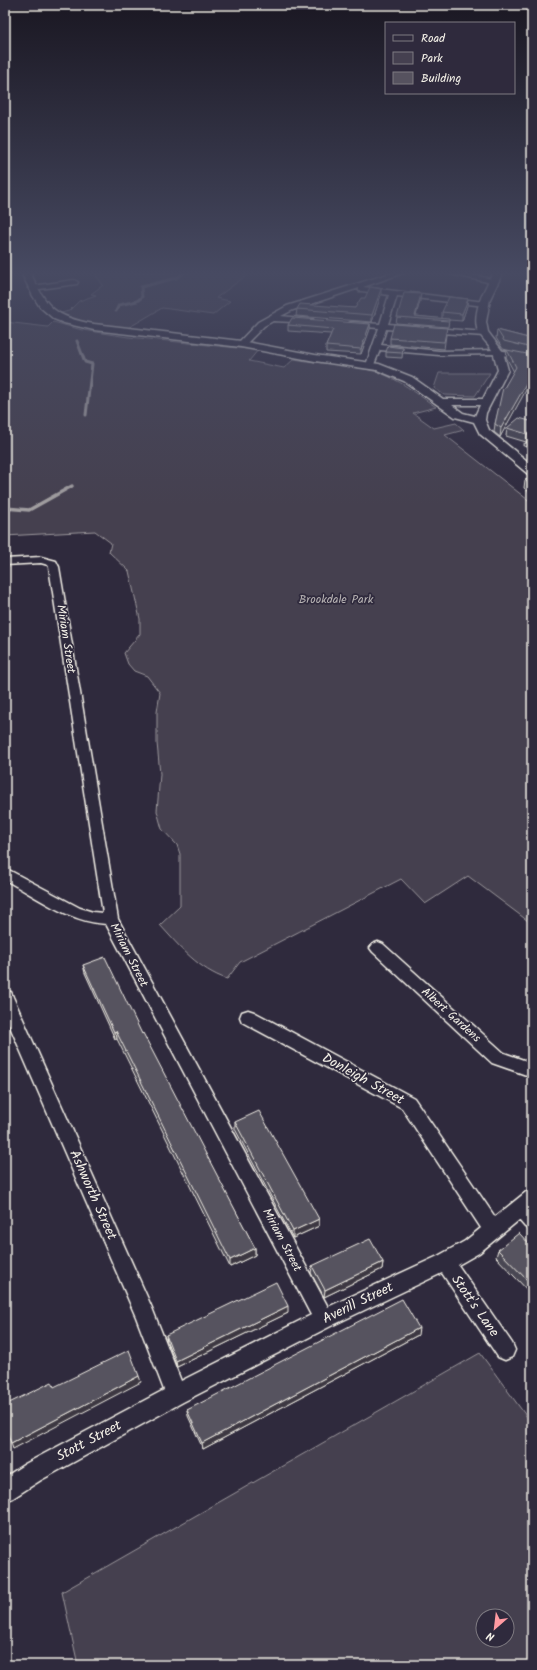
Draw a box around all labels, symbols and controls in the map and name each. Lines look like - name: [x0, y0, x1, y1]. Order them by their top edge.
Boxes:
- legend: [385, 22, 515, 94]
- text: Road: [421, 29, 446, 48]
- text: Park: [421, 49, 443, 68]
- text: Building: [421, 69, 461, 88]
- park label: Brookdale Park: [299, 590, 374, 609]
- street label: Miriam Street: [51, 603, 81, 675]
- street label: Miriam Street: [105, 920, 153, 991]
- street label: Albert Gardens: [417, 983, 485, 1047]
- street label: Donleigh Street: [318, 1047, 409, 1111]
- street label: Ashworth Street: [63, 1146, 123, 1244]
- street label: Miriam Street: [257, 1205, 307, 1275]
- street label: Stott's Lane: [445, 1270, 505, 1342]
- street label: Averill Street: [319, 1276, 398, 1330]
- street label: Stott Street: [52, 1414, 126, 1467]
- north arrow: [475, 1608, 515, 1648]
- text: N: [483, 1626, 498, 1646]

